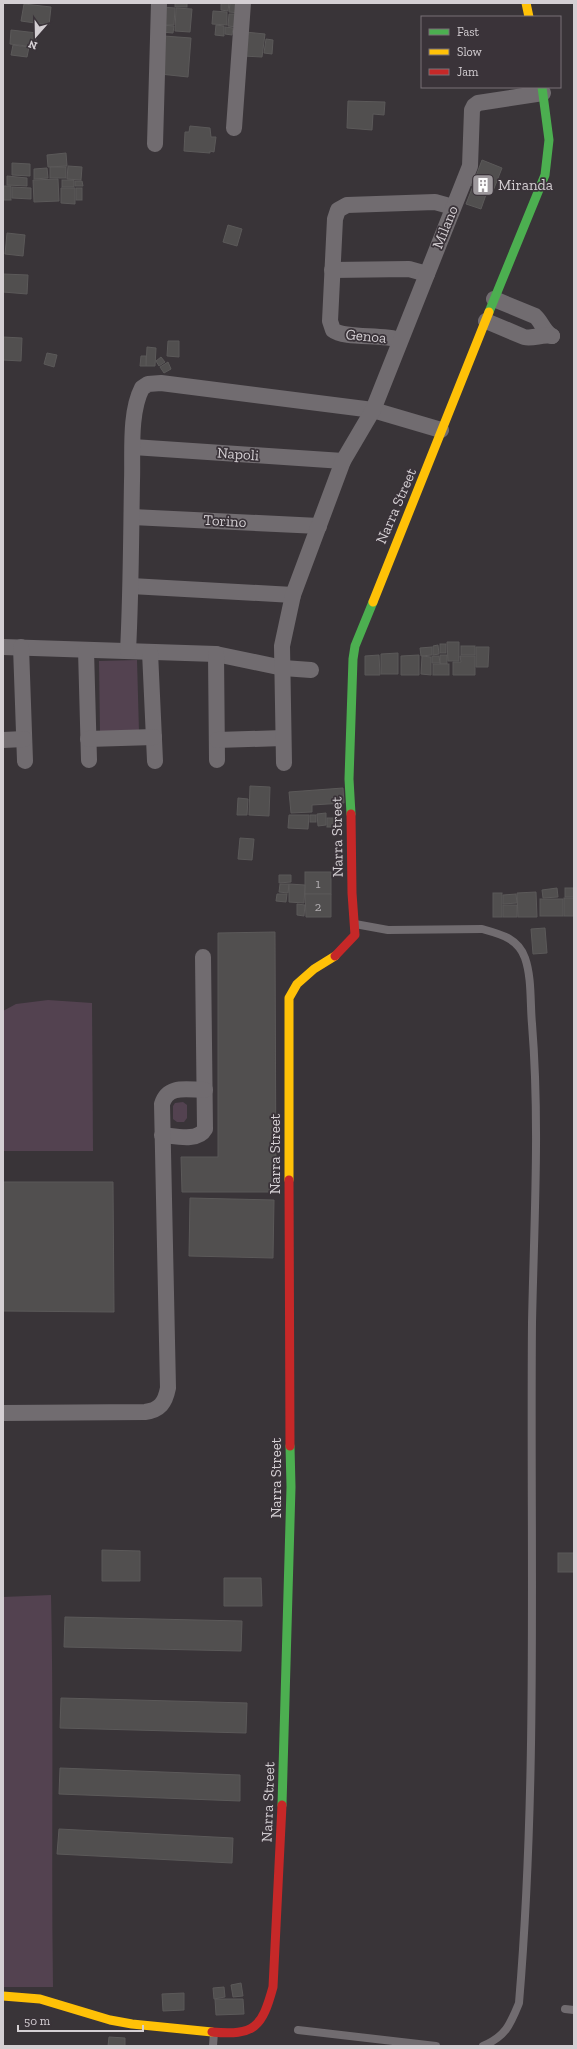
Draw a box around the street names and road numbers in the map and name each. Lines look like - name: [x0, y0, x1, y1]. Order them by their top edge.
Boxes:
- street label: Milano: [428, 203, 462, 251]
- street label: Genoa: [345, 325, 387, 347]
- street label: Napoli: [216, 444, 260, 464]
- street label: Narra Street: [372, 465, 420, 547]
- street label: Torino: [203, 511, 247, 531]
- street label: Narra Street: [327, 796, 347, 878]
- street label: Narra Street: [266, 1113, 284, 1194]
- street label: Narra Street: [267, 1437, 285, 1518]
- street label: Narra Street: [258, 1761, 278, 1843]

